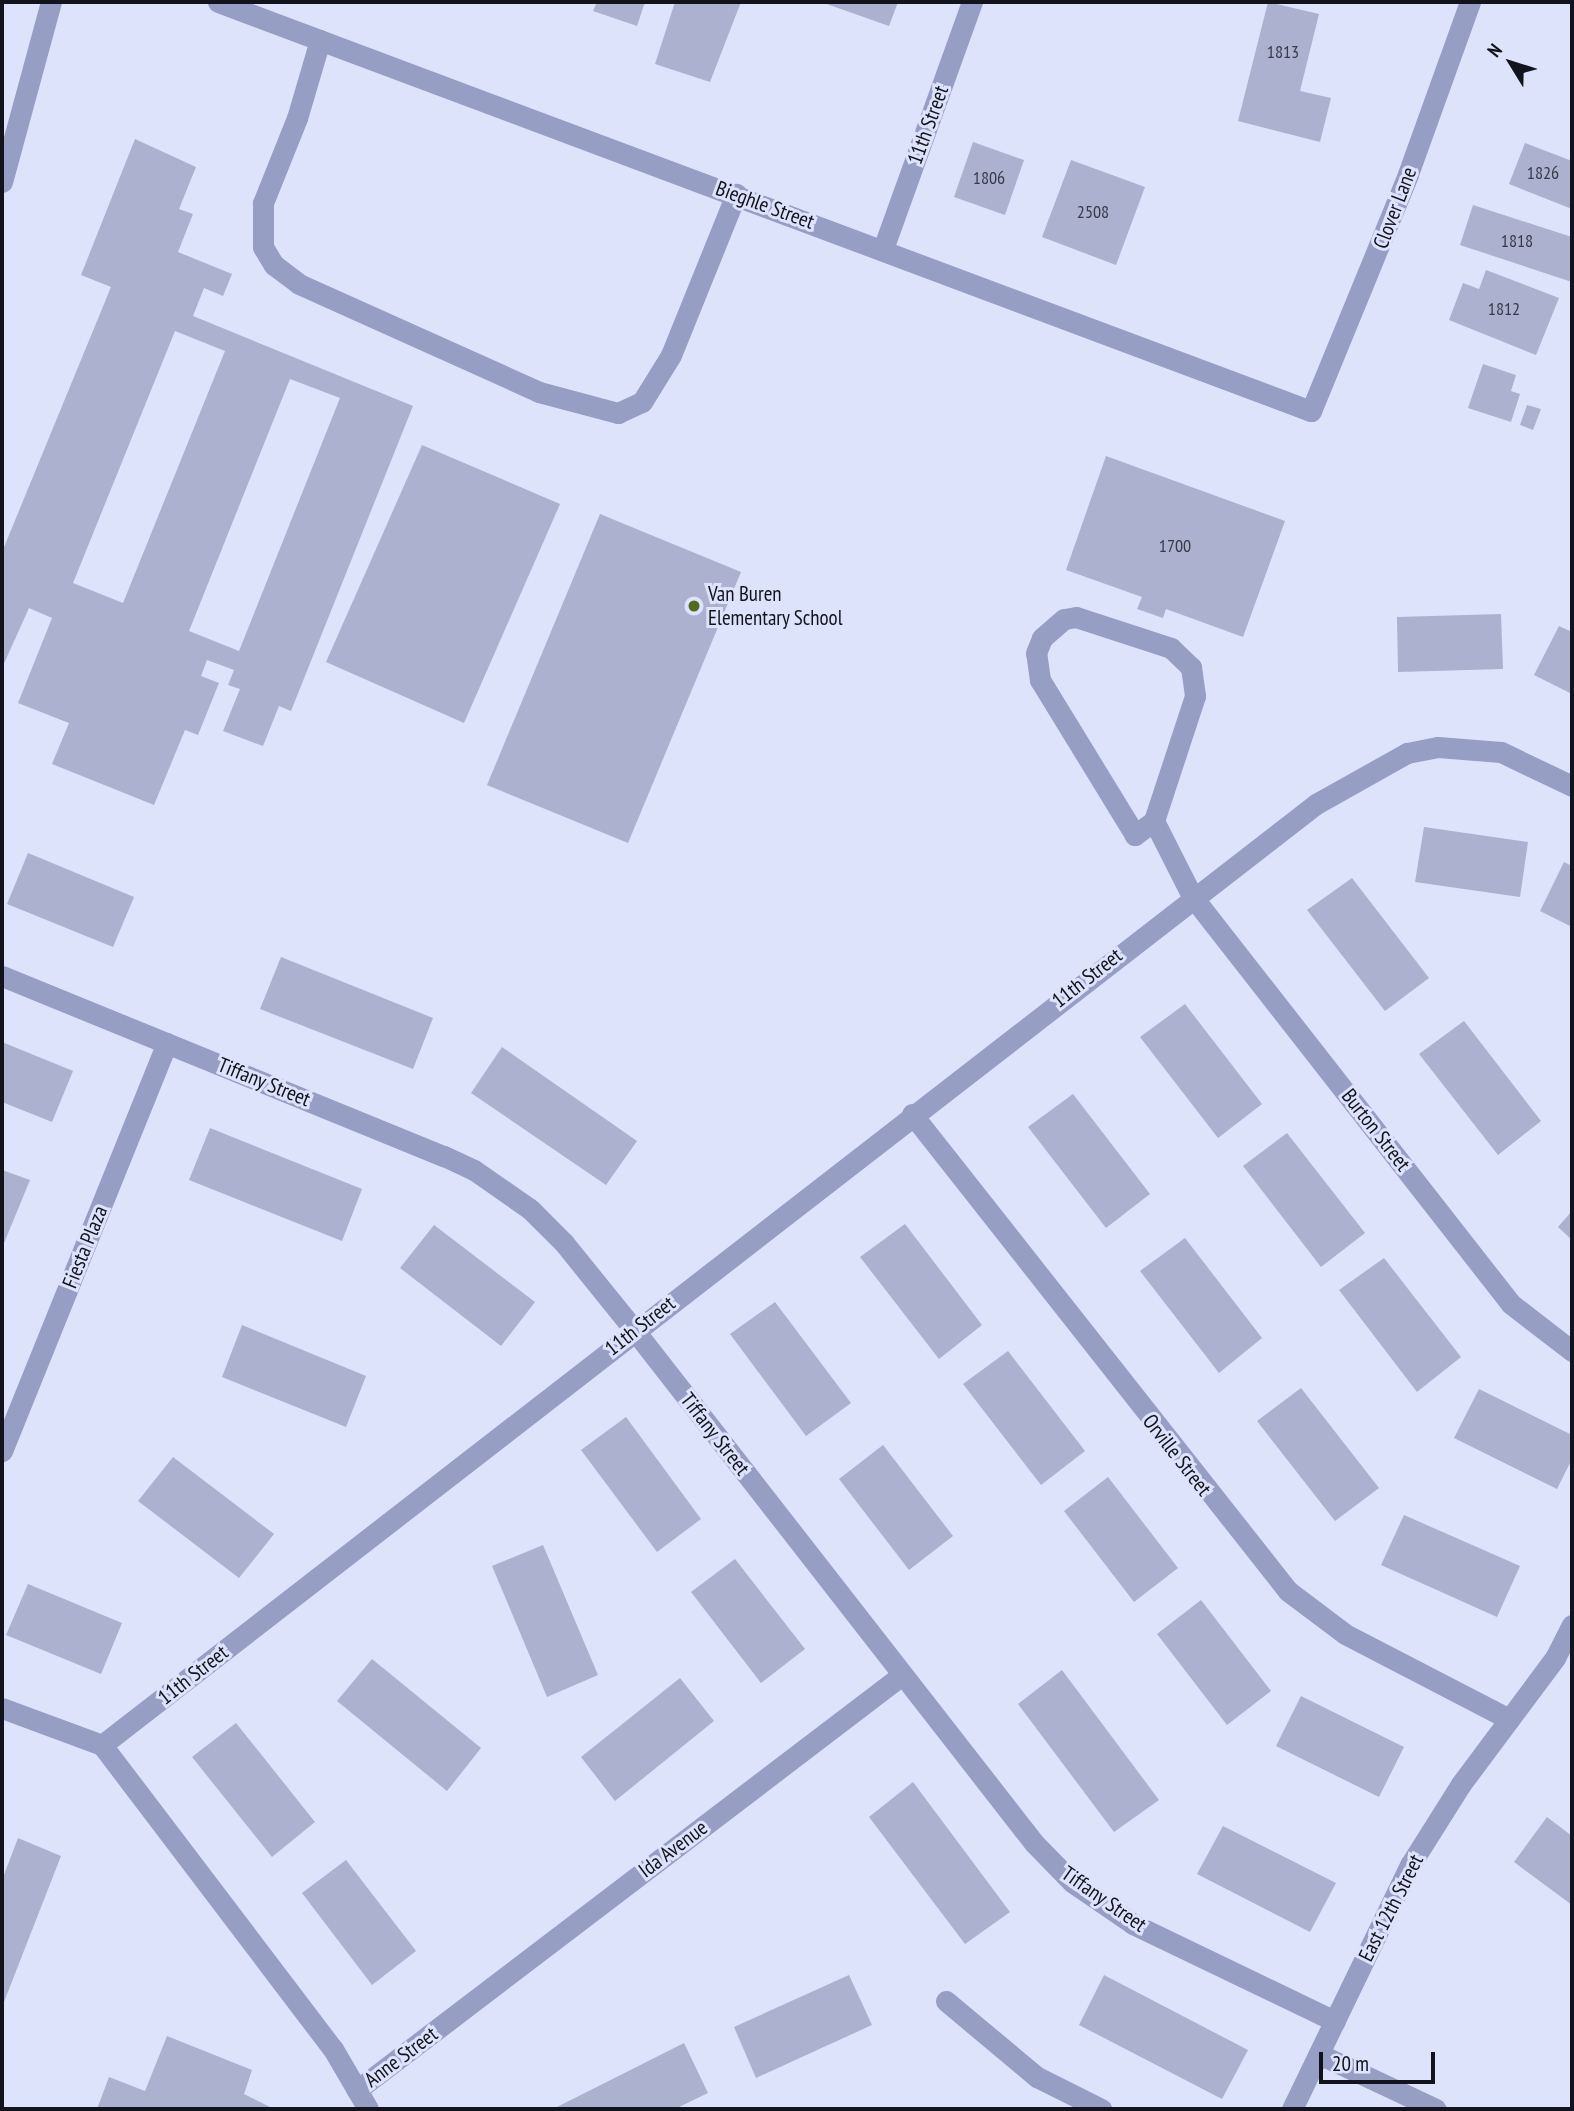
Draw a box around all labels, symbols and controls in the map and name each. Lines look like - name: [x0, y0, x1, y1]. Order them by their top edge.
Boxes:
- north arrow: [1476, 28, 1546, 98]
- text: N: [1482, 39, 1507, 62]
- house number: 1813: [1267, 41, 1299, 63]
- street label: 11th Street: [902, 82, 954, 168]
- house number: 1826: [1527, 162, 1559, 184]
- street label: Clover Lane: [1368, 164, 1422, 252]
- house number: 1806: [973, 167, 1005, 189]
- street label: Bieghle Street: [712, 176, 818, 234]
- house number: 2508: [1077, 201, 1109, 223]
- house number: 1818: [1501, 230, 1533, 252]
- house number: 1812: [1488, 298, 1520, 320]
- house number: 1700: [1159, 535, 1191, 557]
- place label: Van Buren Elementary School: [708, 581, 843, 631]
- marker: Van Buren Elementary School: [686, 598, 702, 614]
- street label: 11th Street: [1047, 943, 1127, 1013]
- street label: Tiffany Street: [214, 1052, 314, 1112]
- street label: Burton Street: [1336, 1084, 1416, 1176]
- street label: Fiesta Plaza: [57, 1202, 113, 1292]
- street label: 11th Street: [600, 1291, 680, 1361]
- street label: Tiffany Street: [675, 1388, 755, 1480]
- street label: Orville Street: [1137, 1409, 1217, 1501]
- street label: 11th Street: [153, 1640, 233, 1710]
- street label: Ida Avenue: [633, 1815, 713, 1883]
- street label: East 12th Street: [1353, 1850, 1429, 1966]
- street label: Tiffany Street: [1057, 1861, 1151, 1937]
- street label: Anne Street: [359, 2021, 443, 2093]
- scale bar: [1322, 2038, 1438, 2082]
- text: 20 m: [1332, 2050, 1369, 2077]

